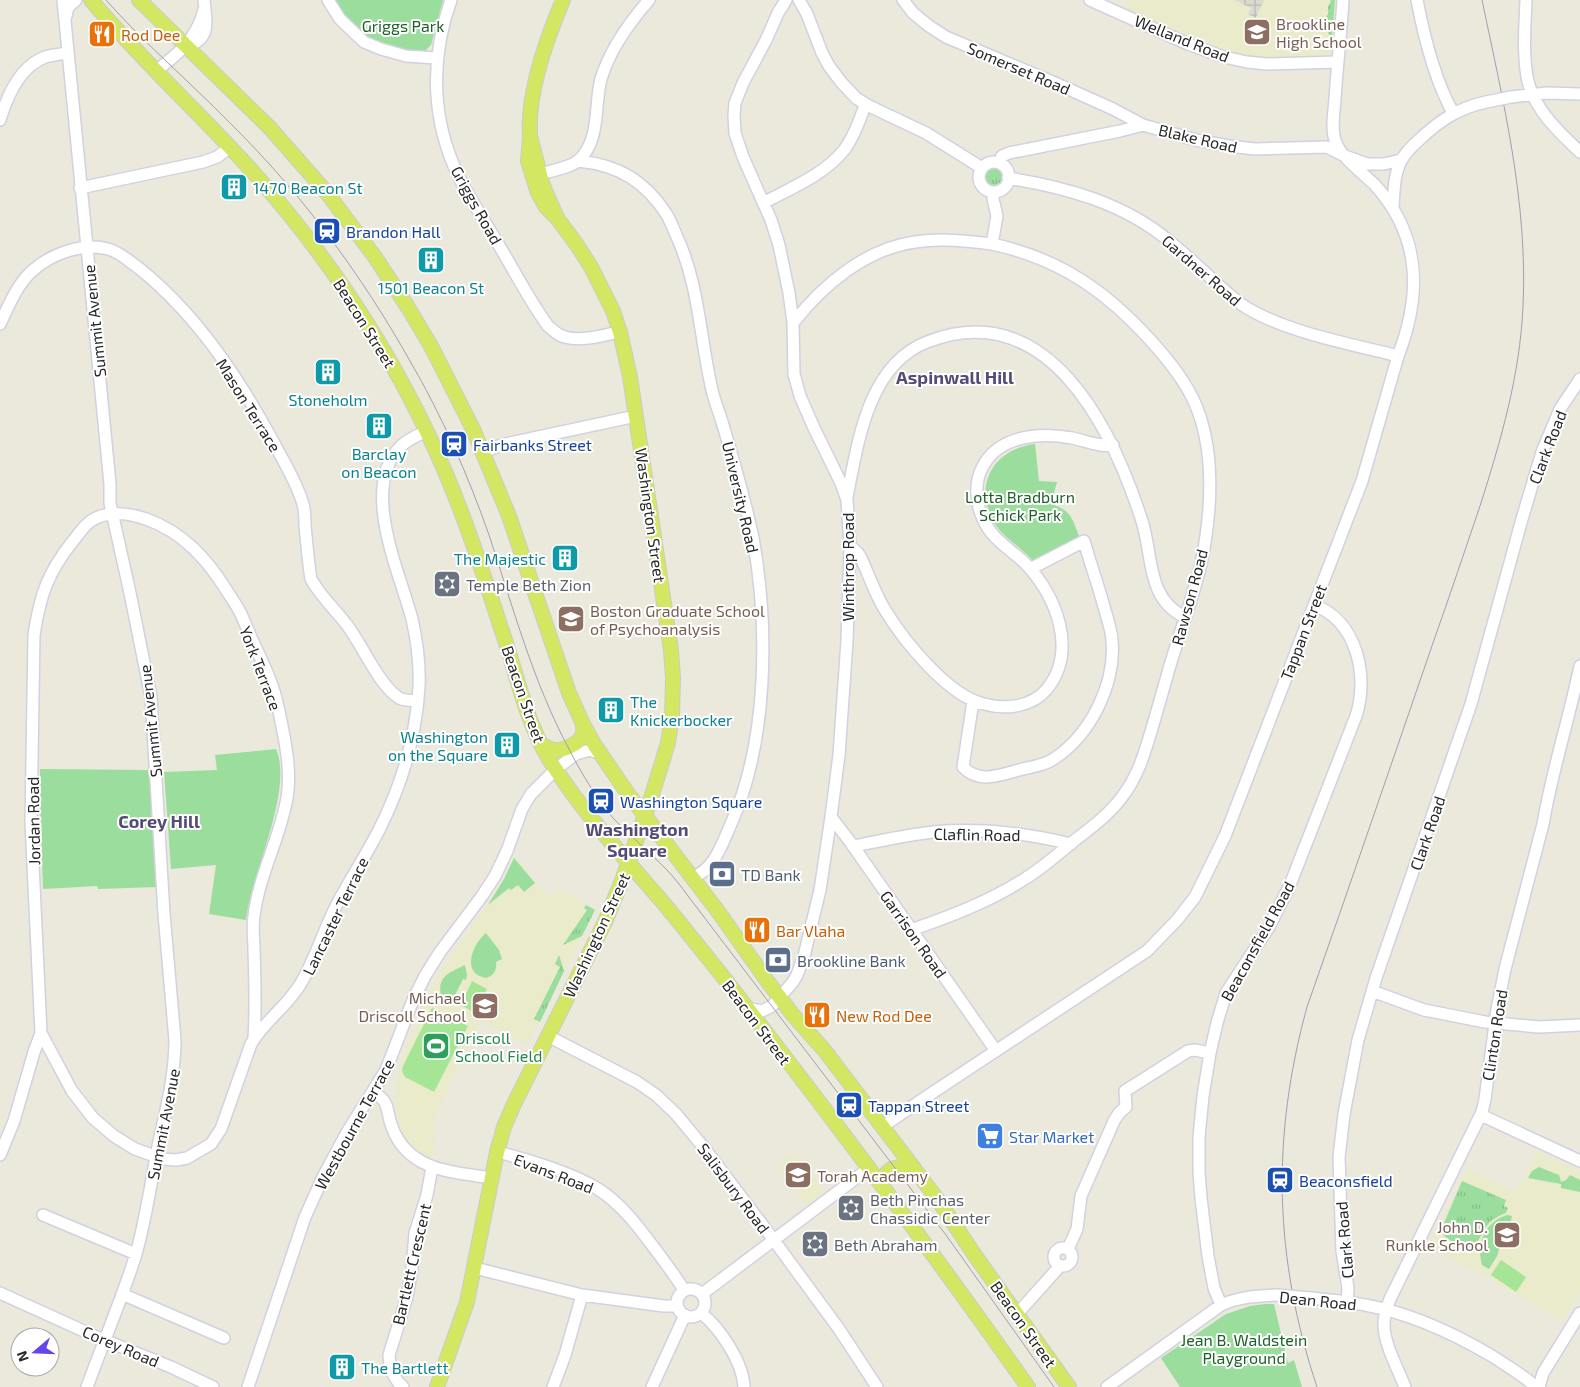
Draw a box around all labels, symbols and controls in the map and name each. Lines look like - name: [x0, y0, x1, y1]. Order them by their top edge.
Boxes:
- street label: Welland Road: [1132, 10, 1232, 66]
- place label: Brookline High School: [1276, 14, 1362, 51]
- park label: Griggs Park: [362, 16, 444, 35]
- school or university icon: Brookline High School: [1242, 17, 1272, 47]
- restaurant icon: Rod Dee: [87, 19, 117, 49]
- place label: Rod Dee: [121, 25, 180, 44]
- street label: Somerset Road: [965, 38, 1073, 98]
- street label: Blake Road: [1157, 120, 1239, 156]
- street label: Griggs Road: [448, 162, 506, 248]
- building icon: 1470 Beacon St: [219, 172, 249, 202]
- place label: 1470 Beacon St: [253, 178, 363, 197]
- station icon: Brandon Hall: [312, 216, 342, 246]
- place label: Brandon Hall: [346, 222, 441, 241]
- street label: Gardner Road: [1159, 230, 1245, 310]
- building icon: 1501 Beacon St: [416, 245, 446, 275]
- street label: Summit Avenue: [79, 264, 109, 378]
- street label: Beacon Street: [330, 275, 400, 371]
- place label: 1501 Beacon St: [378, 278, 484, 297]
- street label: Mason Terrace: [213, 355, 285, 455]
- building icon: Stoneholm: [313, 357, 343, 387]
- district label: Aspinwall Hill: [896, 366, 1014, 388]
- place label: Stoneholm: [288, 390, 368, 409]
- street label: Clark Road: [1524, 407, 1570, 487]
- building icon: Barclay on Beacon: [364, 411, 394, 441]
- station icon: Fairbanks Street: [439, 429, 469, 459]
- place label: Fairbanks Street: [473, 435, 592, 454]
- street label: University Road: [719, 439, 763, 555]
- place label: Barclay on Beacon: [341, 444, 417, 481]
- street label: Washington Street: [632, 446, 670, 584]
- park label: Lotta Bradburn Schick Park: [965, 487, 1075, 524]
- street label: Winthrop Road: [838, 513, 857, 621]
- building icon: The Majestic: [550, 543, 580, 573]
- street label: Rawson Road: [1167, 547, 1211, 647]
- place label: The Majestic: [454, 549, 546, 569]
- synagogue icon: Temple Beth Zion: [432, 569, 462, 599]
- place label: Temple Beth Zion: [466, 575, 591, 594]
- street label: Tappan Street: [1276, 581, 1330, 683]
- place label: Boston Graduate School of Psychoanalysis: [590, 601, 765, 638]
- school or university icon: Boston Graduate School of Psychoanalysis: [556, 604, 586, 634]
- street label: York Terrace: [236, 623, 286, 713]
- street label: Beacon Street: [499, 643, 549, 745]
- street label: Summit Avenue: [135, 664, 165, 778]
- place label: The Knickerbocker: [630, 692, 733, 729]
- building icon: The Knickerbocker: [596, 695, 626, 725]
- place label: Washington on the Square: [388, 727, 488, 764]
- building icon: Washington on the Square: [492, 730, 522, 760]
- street label: Jordan Road: [23, 777, 43, 865]
- station icon: Washington Square: [586, 786, 616, 816]
- place label: Washington Square: [620, 792, 762, 811]
- street label: Clark Road: [1405, 793, 1449, 873]
- district label: Corey Hill: [118, 810, 200, 832]
- district label: Washington Square: [585, 818, 689, 861]
- street label: Claflin Road: [933, 824, 1021, 844]
- street label: Lancaster Terrace: [298, 854, 372, 978]
- bank icon: TD Bank: [707, 859, 737, 889]
- place label: TD Bank: [741, 865, 801, 884]
- street label: Washington Street: [559, 869, 633, 1001]
- street label: Beaconsfield Road: [1216, 878, 1298, 1004]
- street label: Garrison Road: [877, 887, 951, 981]
- restaurant icon: Bar Vlaha: [742, 915, 772, 945]
- place label: Bar Vlaha: [776, 921, 845, 940]
- bank icon: Brookline Bank: [763, 945, 793, 975]
- place label: Brookline Bank: [797, 951, 906, 970]
- street label: Beacon Street: [719, 976, 795, 1068]
- place label: Michael Driscoll School: [358, 988, 466, 1025]
- street label: Clinton Road: [1477, 988, 1511, 1082]
- school or university icon: Michael Driscoll School: [470, 991, 500, 1021]
- restaurant icon: New Rod Dee: [802, 1000, 832, 1030]
- place label: New Rod Dee: [836, 1006, 932, 1025]
- place label: Driscoll School Field: [455, 1028, 542, 1065]
- sports icon: Driscoll School Field: [421, 1031, 451, 1061]
- street label: Westbourne Terrace: [310, 1055, 398, 1193]
- street label: Summit Avenue: [143, 1067, 183, 1181]
- station icon: Tappan Street: [834, 1090, 864, 1120]
- place label: Tappan Street: [868, 1096, 969, 1115]
- supermarket icon: Star Market: [975, 1121, 1005, 1151]
- place label: Star Market: [1009, 1127, 1094, 1146]
- street label: Salisbury Road: [694, 1139, 774, 1237]
- street label: Evans Road: [511, 1149, 597, 1197]
- school or university icon: Torah Academy: [783, 1160, 813, 1190]
- station icon: Beaconsfield: [1265, 1165, 1295, 1195]
- place label: Torah Academy: [817, 1166, 929, 1185]
- place label: Beaconsfield: [1299, 1171, 1393, 1190]
- place label: Beth Pinchas Chassidic Center: [870, 1190, 991, 1227]
- synagogue icon: Beth Pinchas Chassidic Center: [836, 1193, 866, 1223]
- street label: Bartlett Crescent: [388, 1201, 434, 1327]
- street label: Clark Road: [1331, 1201, 1357, 1279]
- place label: John D. Runkle School: [1386, 1217, 1488, 1254]
- school or university icon: John D. Runkle School: [1492, 1220, 1522, 1250]
- synagogue icon: Beth Abraham: [800, 1229, 830, 1259]
- place label: Beth Abraham: [834, 1235, 937, 1254]
- street label: Beacon Street: [987, 1277, 1061, 1371]
- street label: Dean Road: [1278, 1286, 1358, 1314]
- street label: Corey Road: [80, 1321, 162, 1371]
- north arrow: [10, 1327, 60, 1377]
- park label: Jean B. Waldstein Playground: [1181, 1330, 1307, 1367]
- text: N: [13, 1349, 32, 1364]
- building icon: The Bartlett: [327, 1352, 357, 1382]
- place label: The Bartlett: [361, 1358, 449, 1377]

